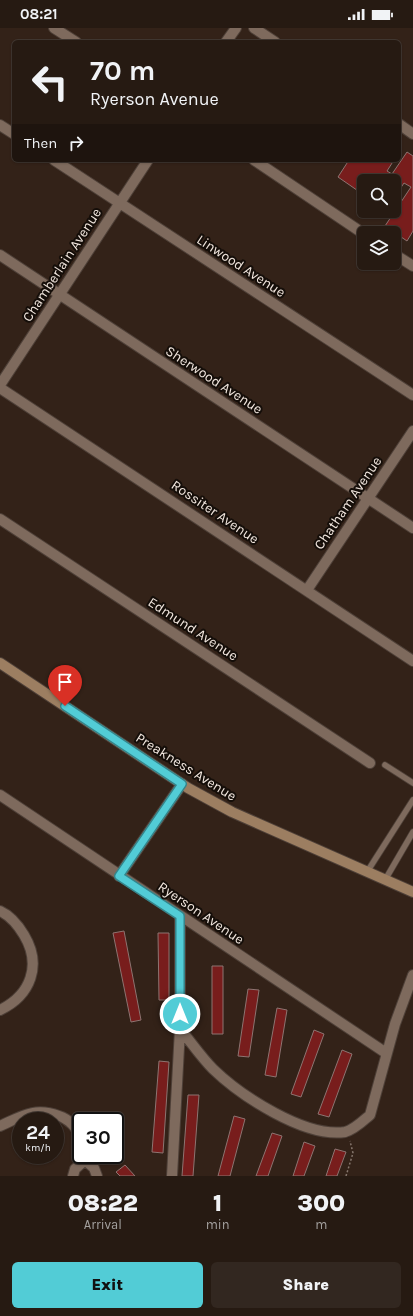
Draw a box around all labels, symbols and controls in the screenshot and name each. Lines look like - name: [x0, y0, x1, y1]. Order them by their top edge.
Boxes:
- text: 08:21: [20, 5, 58, 23]
- text: 70 m: [90, 54, 155, 87]
- icon: left: [24, 56, 76, 108]
- text: Ryerson Avenue: [90, 88, 219, 110]
- icon: right: [65, 132, 87, 154]
- text: Then: [24, 134, 57, 152]
- map controls: [357, 174, 401, 270]
- button: search: [357, 174, 401, 218]
- street label: Chamberlain Avenue: [19, 205, 105, 325]
- button: layers: [357, 226, 401, 270]
- street label: Linwood Avenue: [193, 231, 289, 301]
- street label: Sherwood Avenue: [162, 342, 266, 418]
- street label: Chatham Avenue: [311, 453, 385, 553]
- street label: Rossiter Avenue: [168, 476, 262, 548]
- street label: Edmund Avenue: [145, 594, 241, 664]
- pin: [48, 665, 82, 706]
- icon: arrive: [54, 671, 76, 693]
- street label: Preakness Avenue: [133, 729, 239, 805]
- street label: Ryerson Avenue: [155, 878, 247, 948]
- position arrow: [159, 993, 201, 1035]
- speed limit sign: 30: [72, 1112, 124, 1164]
- text: 24: [26, 1121, 50, 1144]
- text: km/h: [25, 1142, 51, 1154]
- text: 08:22: [68, 1189, 138, 1217]
- text: 1: [213, 1189, 222, 1217]
- text: 300: [297, 1189, 345, 1217]
- text: Arrival: [84, 1217, 122, 1232]
- text: min: [206, 1217, 230, 1232]
- text: m: [315, 1217, 327, 1232]
- button: Exit: [12, 1262, 203, 1308]
- button: Share: [211, 1262, 401, 1308]

